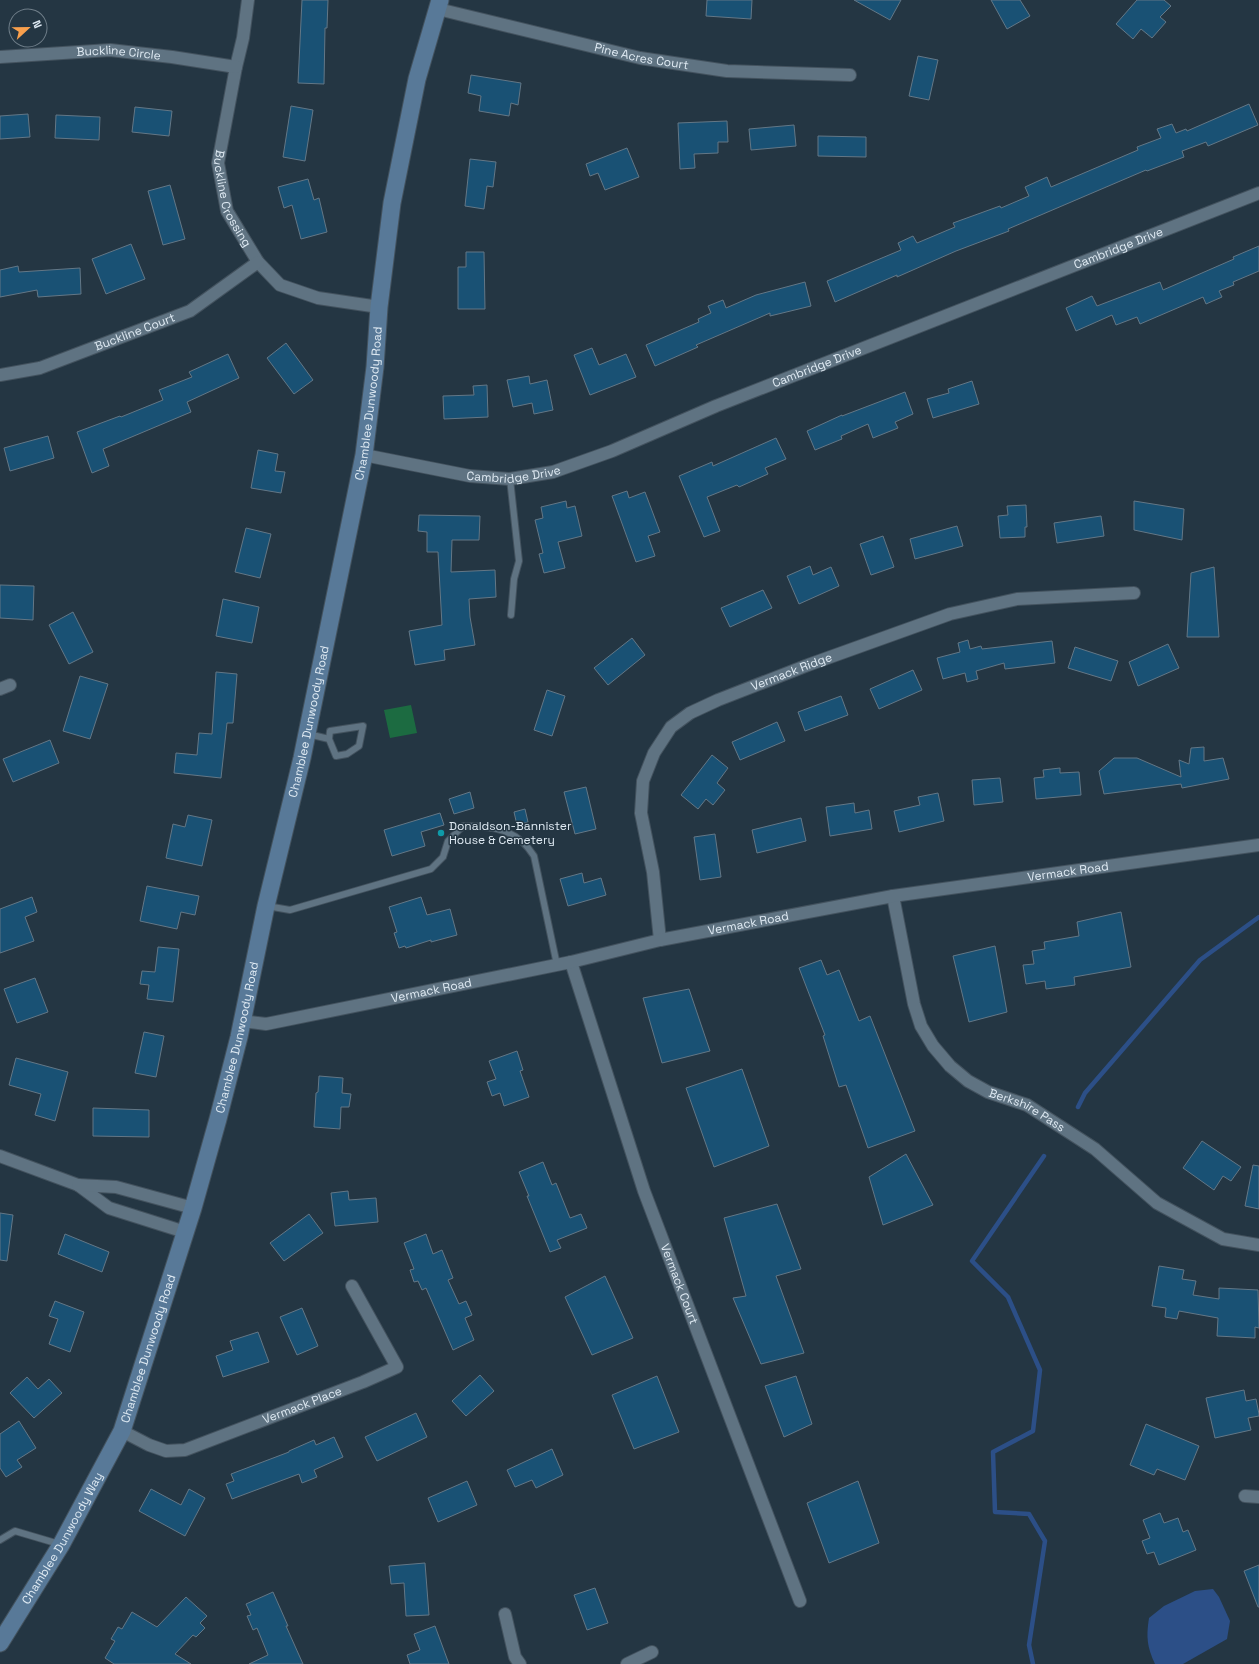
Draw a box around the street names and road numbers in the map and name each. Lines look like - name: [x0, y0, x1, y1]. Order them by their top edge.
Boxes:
- street label: Pine Acres Court: [593, 39, 690, 73]
- street label: Buckline Circle: [76, 42, 162, 64]
- street label: Buckline Crossing: [210, 149, 255, 250]
- street label: Cambridge Drive: [1071, 223, 1165, 273]
- street label: Buckline Court: [92, 309, 177, 355]
- street label: Chamblee Dunwoody Road: [351, 326, 386, 482]
- street label: Cambridge Drive: [770, 342, 864, 391]
- street label: Cambridge Drive: [466, 462, 563, 487]
- street label: Chamblee Dunwoody Road: [285, 644, 333, 799]
- street label: Vermack Ridge: [749, 649, 834, 694]
- street label: Vermack Road: [1026, 858, 1110, 885]
- street label: Vermack Road: [707, 908, 790, 939]
- street label: Chamblee Dunwoody Road: [212, 960, 262, 1115]
- street label: Vermack Road: [390, 974, 473, 1006]
- street label: Berkshire Pass: [987, 1085, 1068, 1135]
- street label: Vermack Court: [657, 1242, 702, 1327]
- street label: Chamblee Dunwoody Road: [117, 1273, 179, 1425]
- street label: Vermack Place: [260, 1383, 344, 1428]
- street label: Chamblee Dunwoody Way: [18, 1469, 107, 1607]

